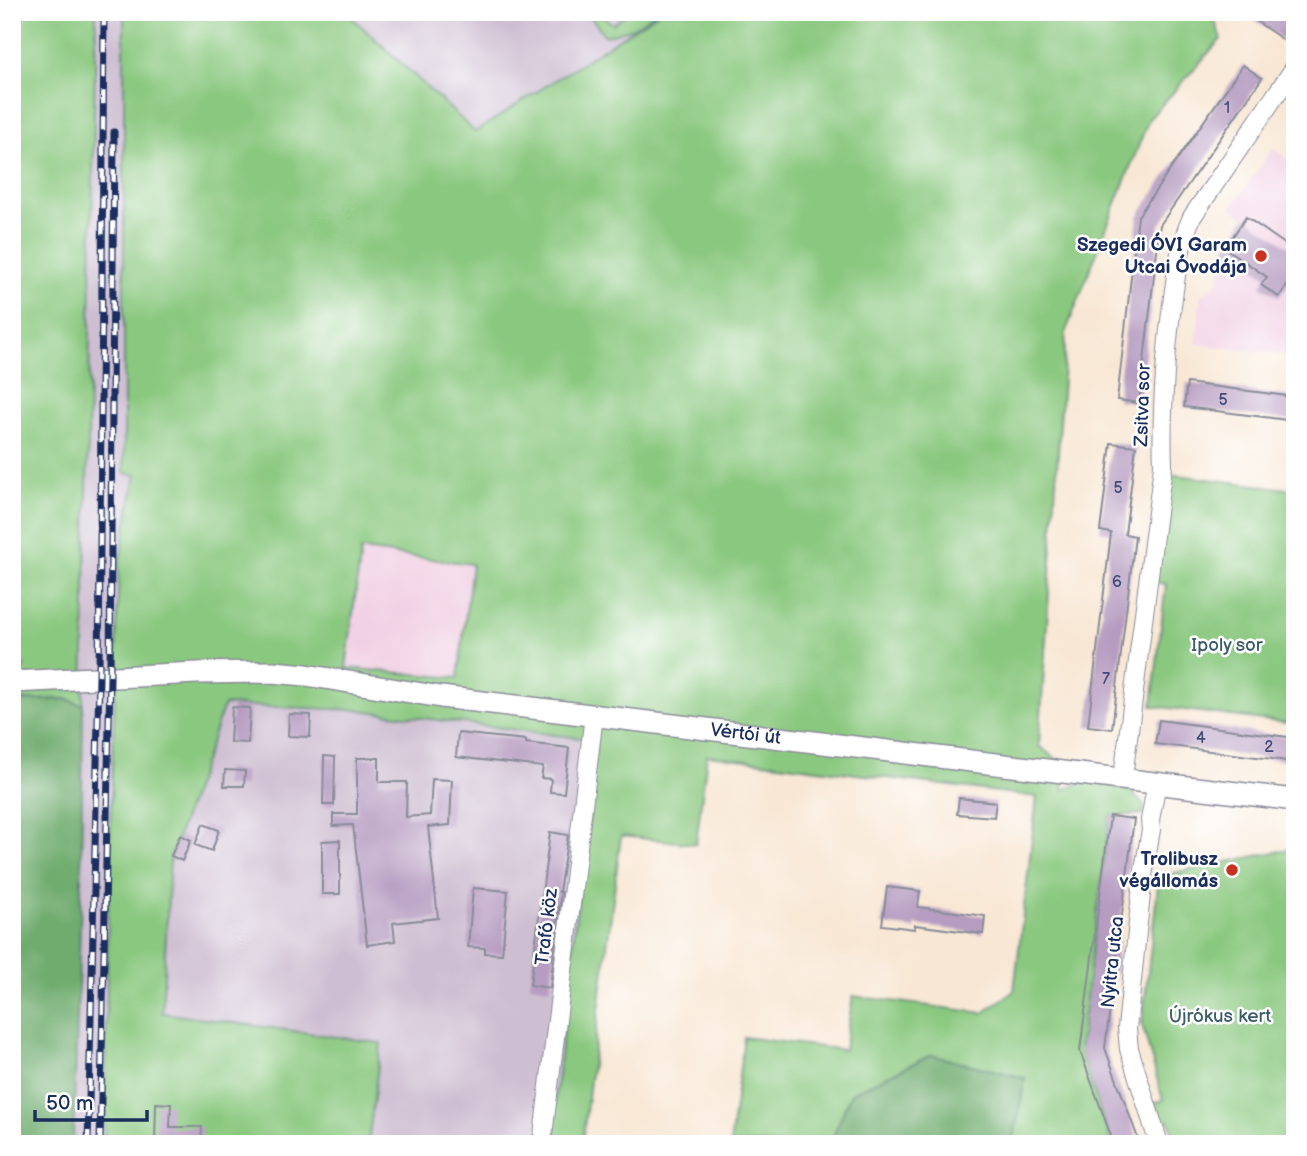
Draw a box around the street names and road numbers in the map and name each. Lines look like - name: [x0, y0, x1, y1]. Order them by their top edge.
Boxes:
- street label: Zsitva sor: [1130, 362, 1156, 448]
- street label: Vértói út: [709, 718, 782, 749]
- street label: Trafó köz: [531, 886, 563, 967]
- street label: Nyitra utca: [1097, 915, 1129, 1009]

